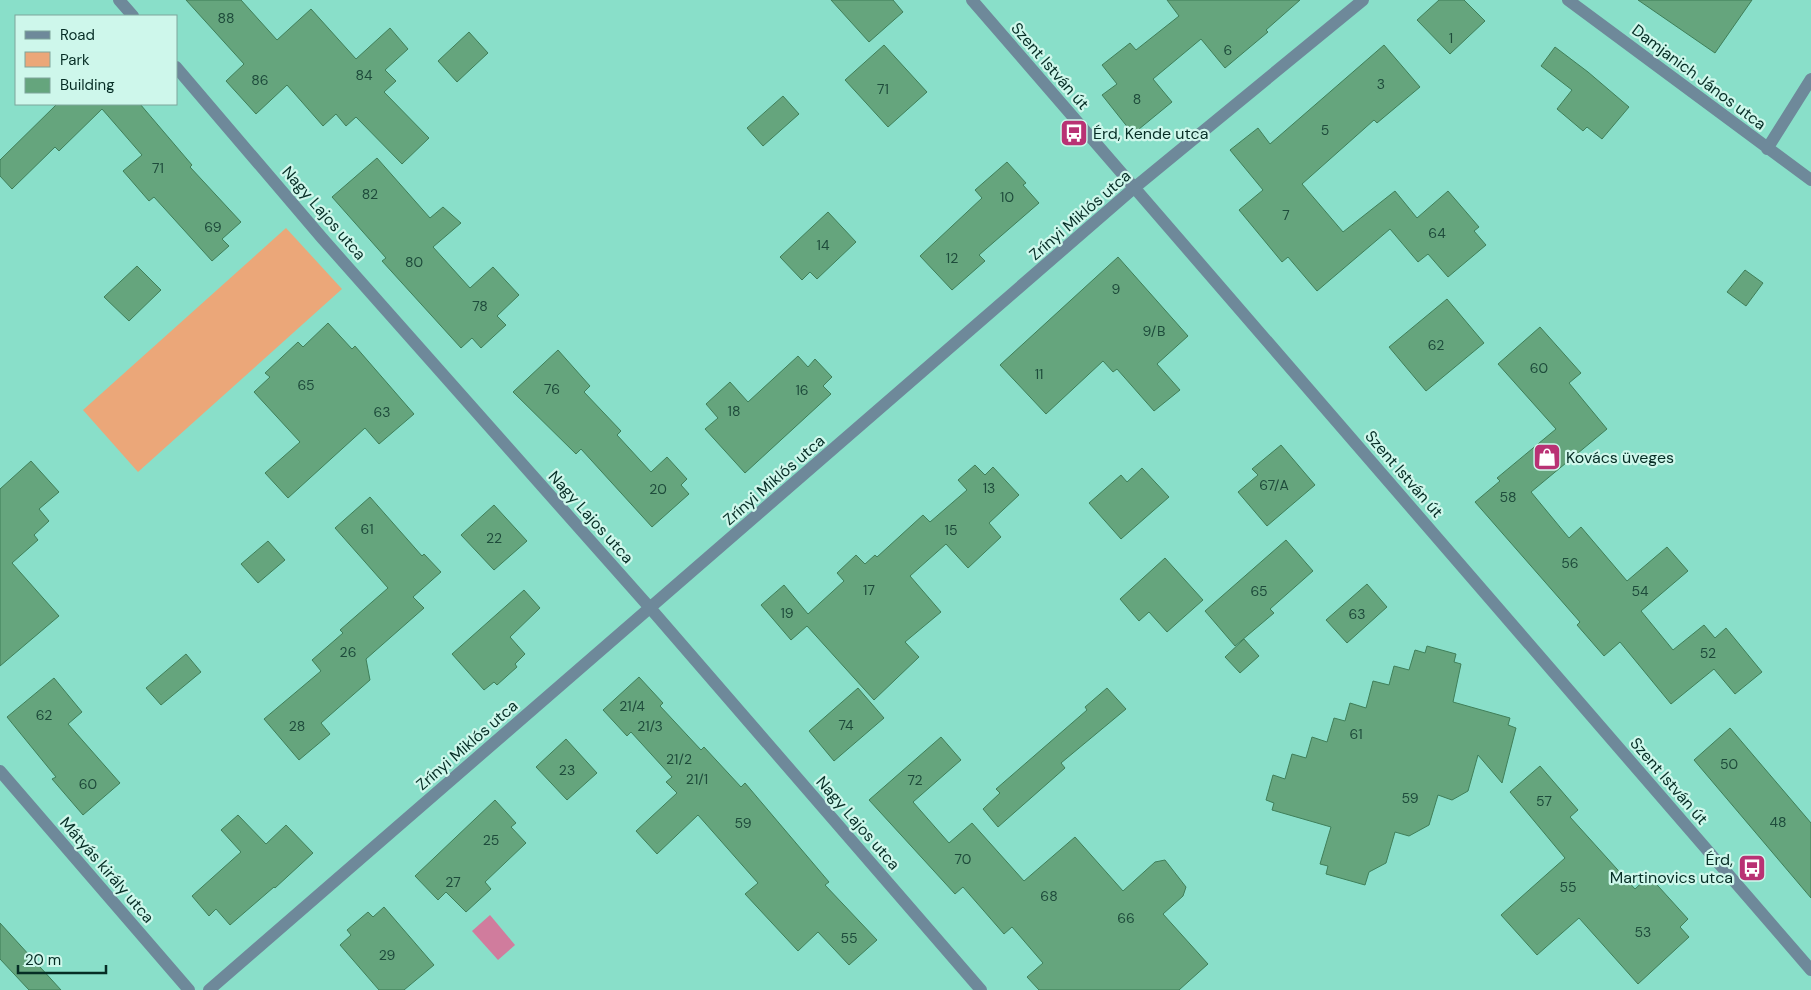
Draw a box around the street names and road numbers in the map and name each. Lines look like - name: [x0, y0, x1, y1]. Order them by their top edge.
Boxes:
- street label: Szent István út: [1006, 18, 1094, 114]
- street label: Damjanich János utca: [1628, 20, 1770, 134]
- street label: Nagy Lajos utca: [277, 162, 371, 264]
- street label: Zrínyi Miklós utca: [1025, 165, 1135, 265]
- street label: Szent István út: [1360, 426, 1448, 522]
- street label: Zrínyi Miklós utca: [719, 430, 829, 530]
- street label: Nagy Lajos utca: [544, 466, 638, 568]
- street label: Zrínyi Miklós utca: [412, 695, 522, 795]
- street label: Szent István út: [1625, 733, 1713, 829]
- street label: Nagy Lajos utca: [811, 772, 905, 874]
- street label: Mátyás király utca: [55, 813, 159, 927]

